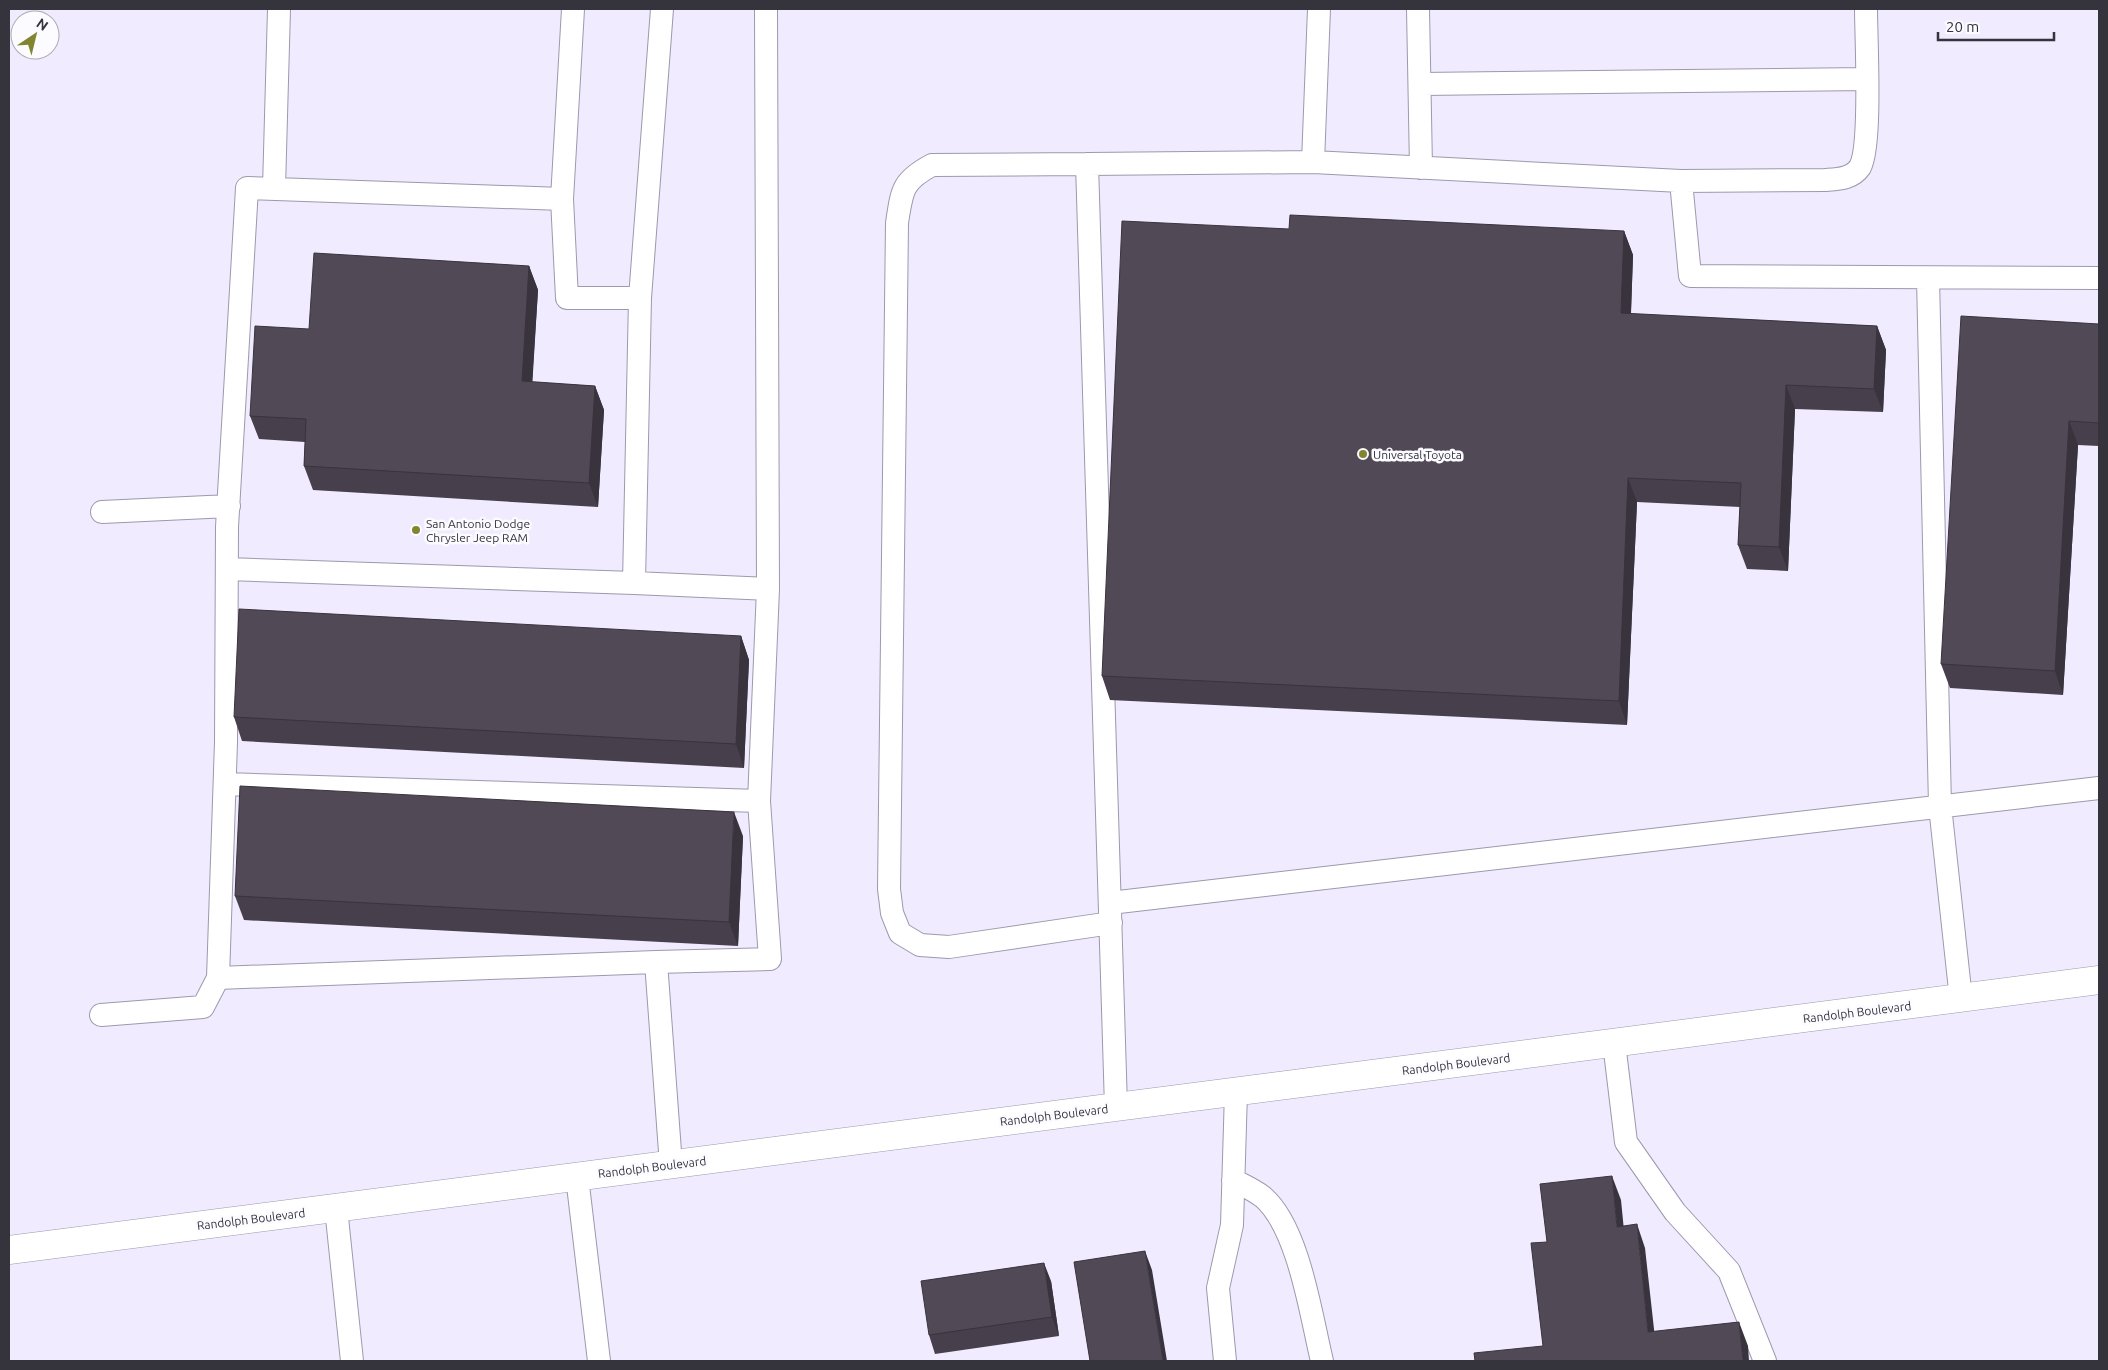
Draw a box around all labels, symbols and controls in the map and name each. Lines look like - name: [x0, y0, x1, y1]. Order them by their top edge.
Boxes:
- north arrow: [10, 10, 60, 60]
- scale bar: [1938, 10, 2054, 42]
- text: N: [34, 15, 51, 34]
- text: 20 m: [1946, 18, 1979, 35]
- marker: Universal Toyota: [1357, 448, 1369, 460]
- place label: Universal Toyota: [1373, 448, 1462, 461]
- place label: San Antonio Dodge Chrysler Jeep RAM: [426, 517, 530, 544]
- marker: San Antonio Dodge Chrysler Jeep RAM: [410, 524, 422, 536]
- street label: Randolph Boulevard: [1802, 999, 1912, 1025]
- street label: Randolph Boulevard: [1401, 1051, 1511, 1077]
- street label: Randolph Boulevard: [999, 1102, 1109, 1128]
- street label: Randolph Boulevard: [597, 1154, 707, 1180]
- street label: Randolph Boulevard: [196, 1206, 306, 1232]

